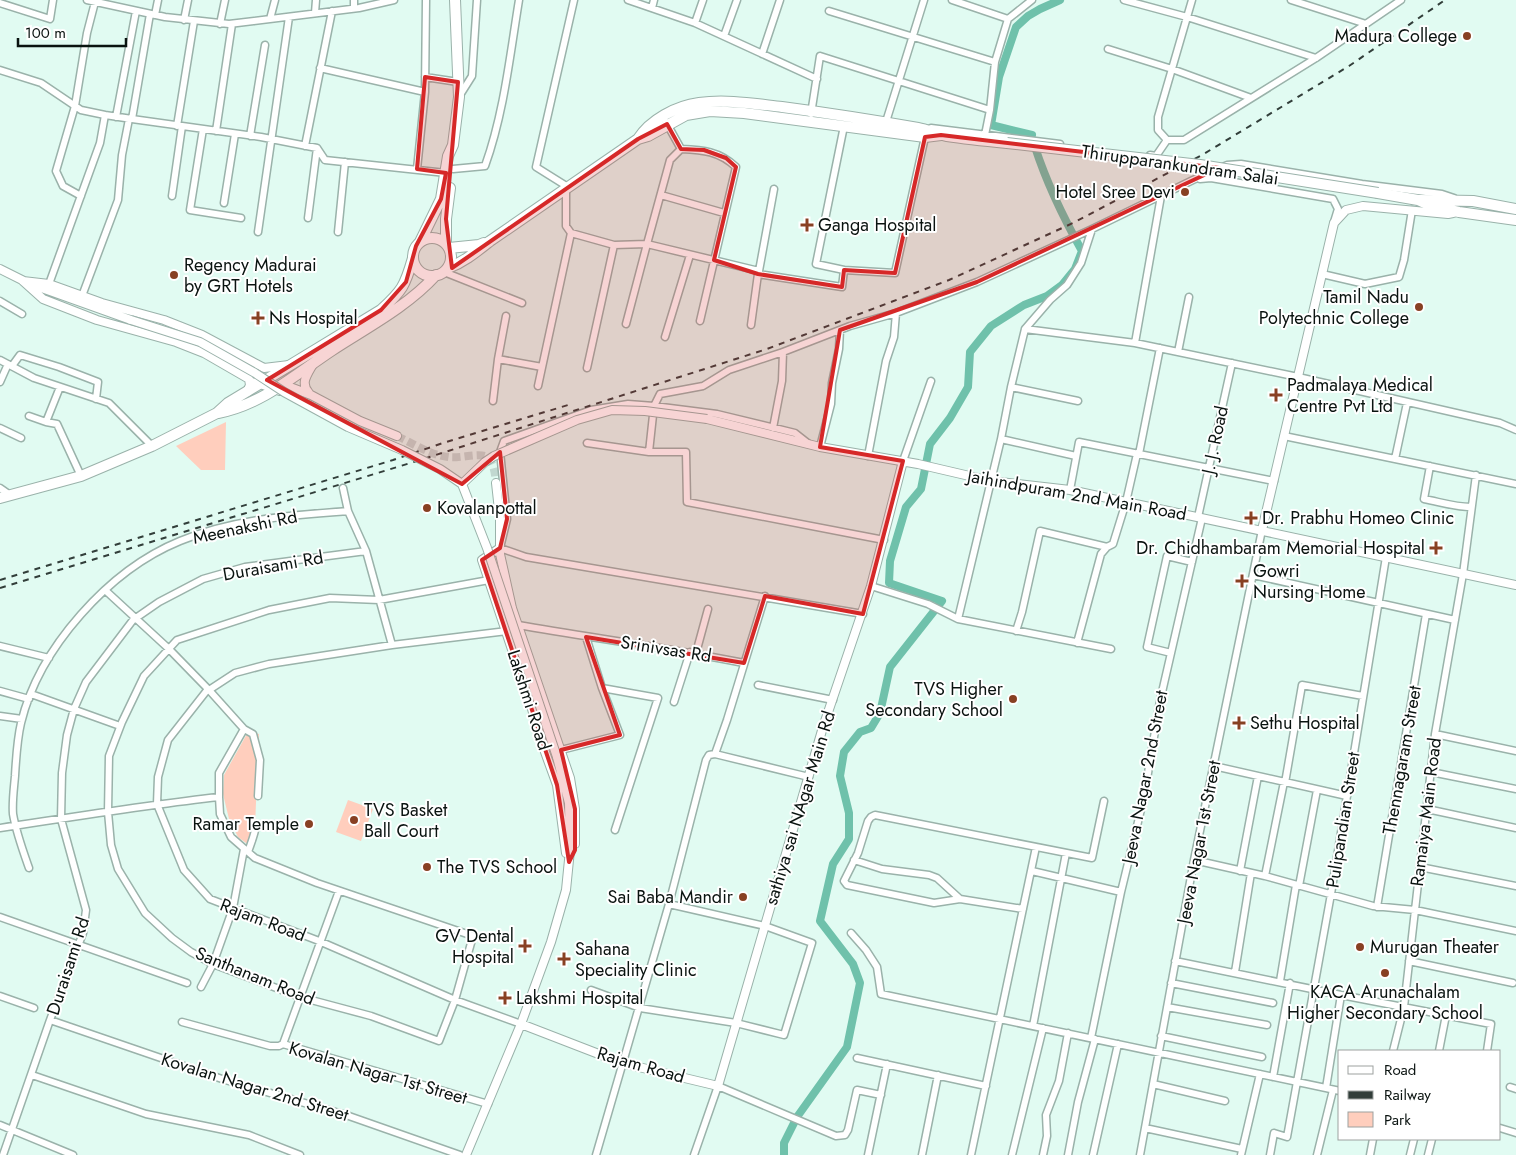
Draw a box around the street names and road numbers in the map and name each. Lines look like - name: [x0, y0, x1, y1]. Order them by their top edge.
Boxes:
- street label: Thirupparankundram Salai: [1080, 138, 1280, 192]
- street label: J. J. Road: [1195, 404, 1235, 478]
- street label: Jaihindpuram 2nd Main Road: [963, 463, 1189, 527]
- street label: Meenakshi Rd: [190, 503, 300, 551]
- street label: Duraisami Rd: [221, 544, 325, 588]
- street label: Srinivsas Rd: [619, 629, 713, 669]
- street label: Lakshmi Road: [501, 646, 557, 754]
- street label: Thennagaram Street: [1376, 683, 1428, 837]
- street label: Jeeva Nagar 2nd Street: [1115, 687, 1175, 868]
- street label: sathiya sai NAgar Main Rd: [758, 708, 842, 908]
- street label: Ramaiya Main Road: [1404, 736, 1448, 888]
- street label: Pulipandian Street: [1319, 749, 1367, 890]
- street label: Jeeva Nagar 1st Street: [1170, 758, 1228, 928]
- street label: Rajam Road: [216, 892, 310, 948]
- street label: Duraisami Rd: [40, 914, 96, 1018]
- street label: Santhanam Road: [191, 940, 319, 1012]
- street label: Kovalan Nagar 1st Street: [286, 1035, 471, 1111]
- street label: Rajam Road: [594, 1040, 688, 1090]
- street label: Kovalan Nagar 2nd Street: [158, 1046, 353, 1128]

